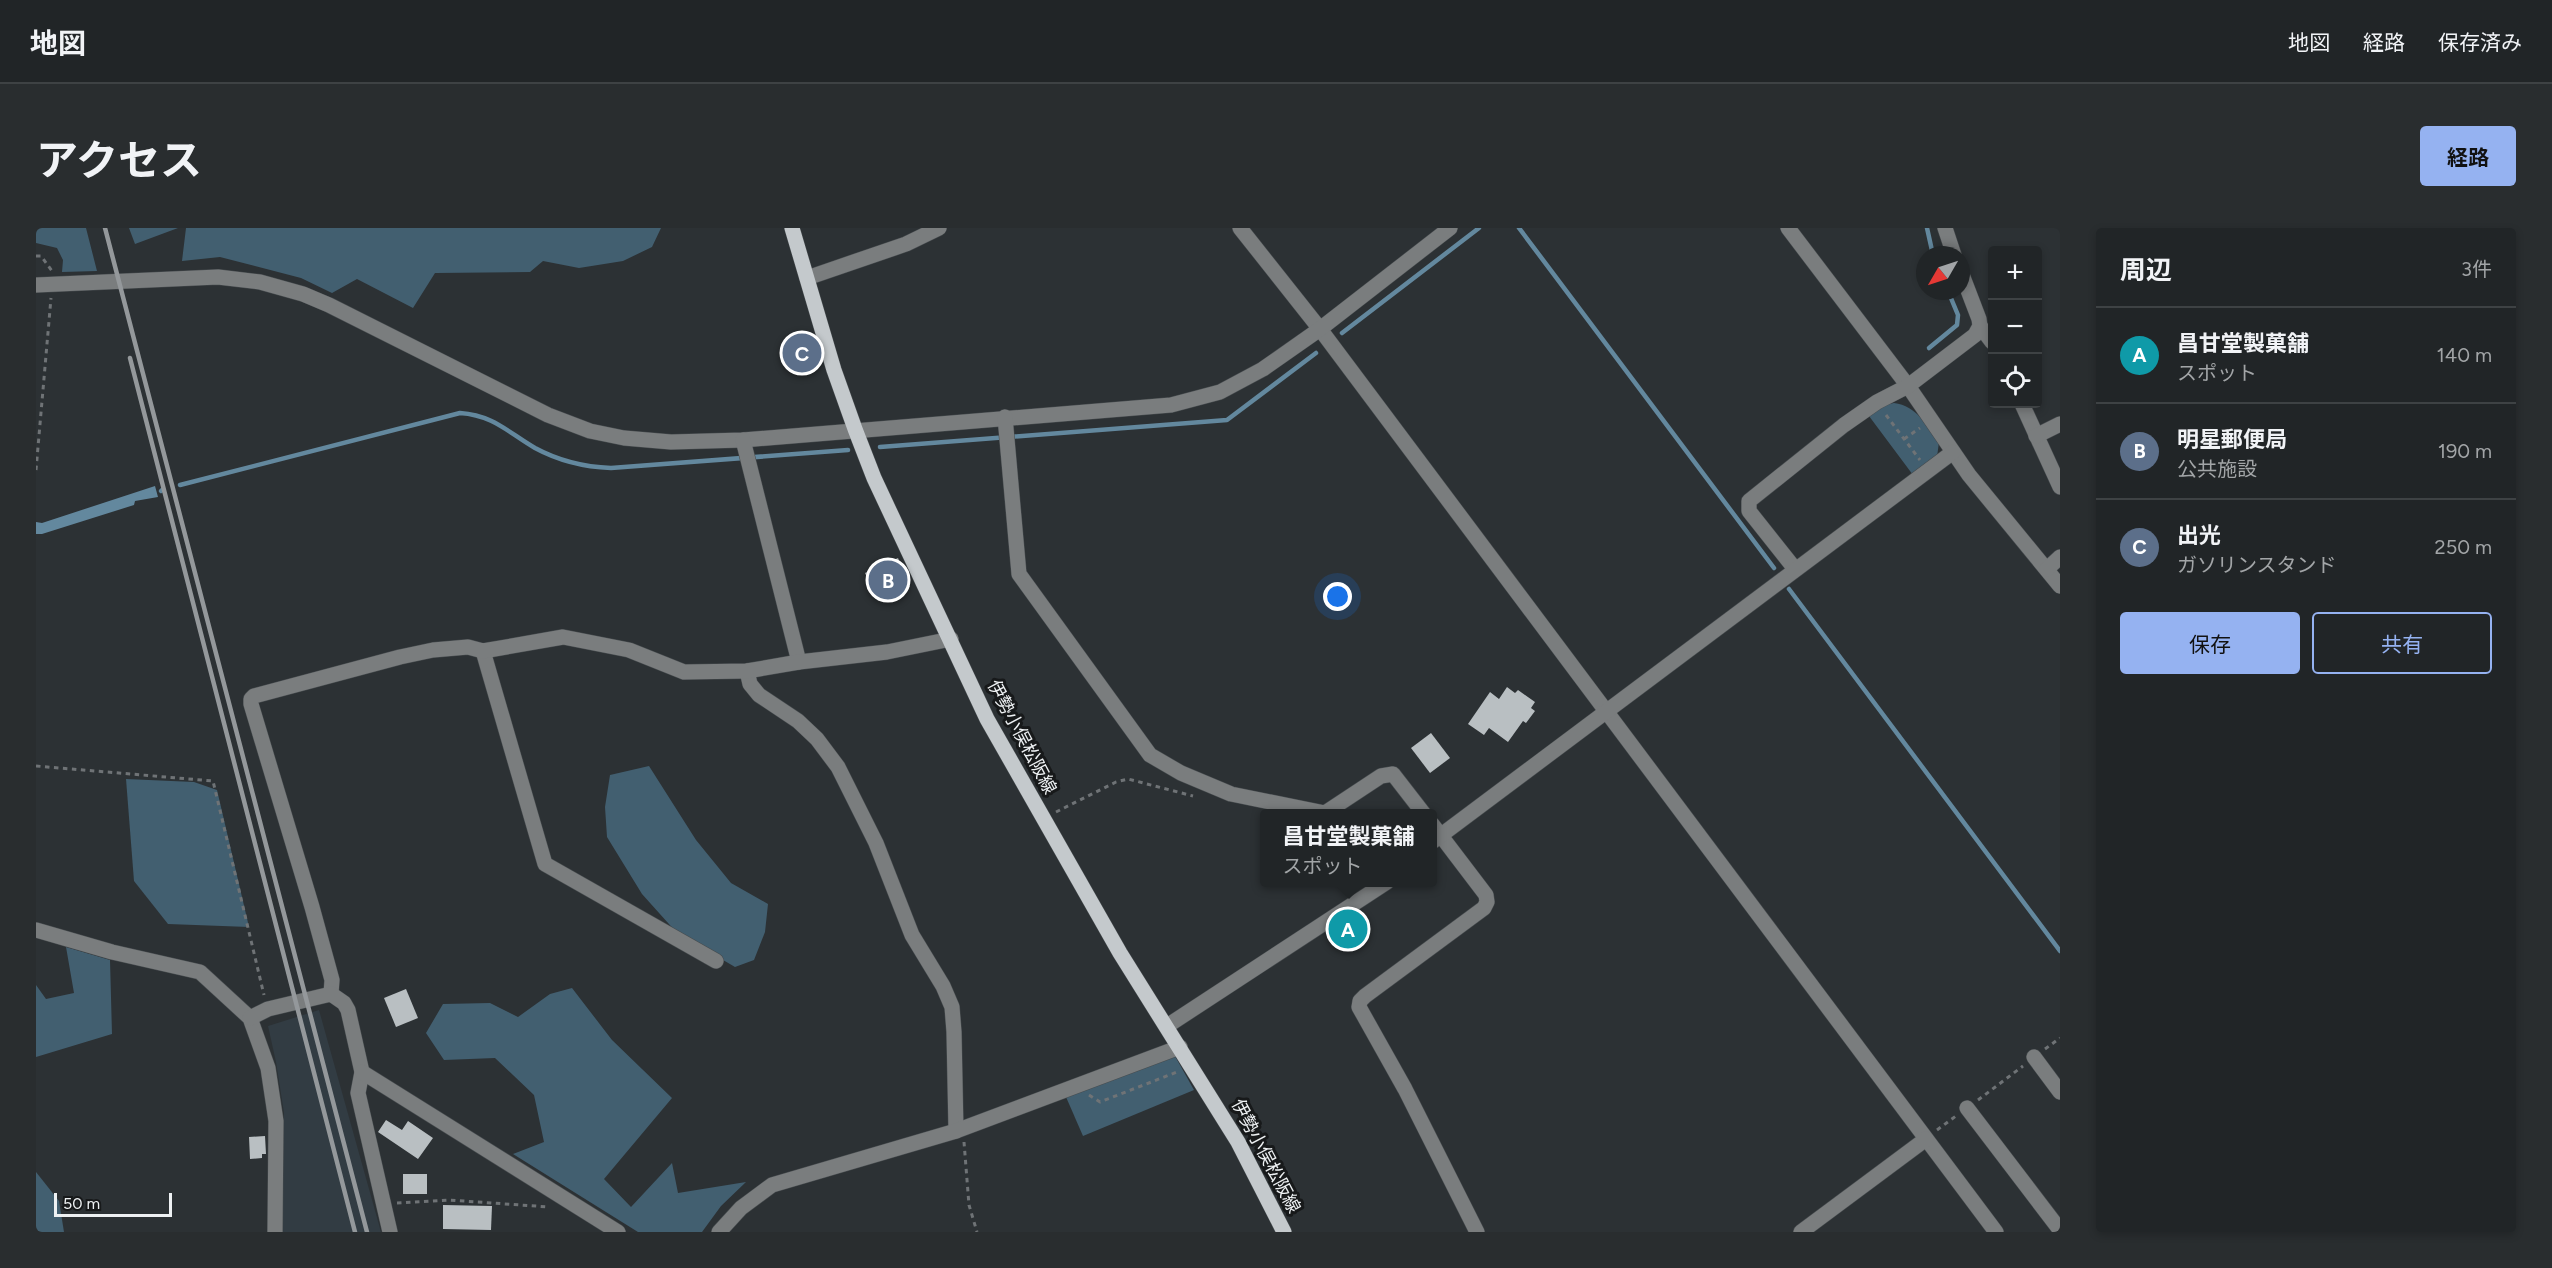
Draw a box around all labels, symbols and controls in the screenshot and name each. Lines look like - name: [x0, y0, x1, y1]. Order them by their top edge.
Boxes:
- text: 地図: [30, 26, 86, 60]
- text: 地図: [2288, 30, 2330, 55]
- text: 経路: [2363, 30, 2405, 55]
- text: 保存済み: [2438, 30, 2522, 55]
- button: 経路: [2420, 126, 2516, 186]
- text: アクセス: [36, 135, 202, 186]
- north arrow: [1916, 246, 1970, 300]
- map controls: [1988, 246, 2042, 408]
- button: +: [1988, 246, 2042, 300]
- text: 周辺: [2120, 254, 2172, 286]
- text: 3件: [2461, 257, 2492, 281]
- button: −: [1988, 300, 2042, 354]
- pin: C: [782, 330, 822, 376]
- text: 昌甘堂製菓舗: [2177, 330, 2309, 357]
- text: A: [2132, 343, 2147, 367]
- text: 140 m: [2437, 343, 2492, 367]
- button: locate: [1988, 354, 2042, 408]
- text: スポット: [2177, 361, 2257, 385]
- text: 明星郵便局: [2177, 426, 2287, 453]
- text: B: [2133, 439, 2146, 463]
- text: 190 m: [2438, 439, 2492, 463]
- text: 公共施設: [2177, 457, 2257, 481]
- text: 出光: [2177, 522, 2221, 549]
- text: C: [2132, 535, 2147, 559]
- text: 250 m: [2435, 535, 2492, 559]
- text: ガソリンスタンド: [2177, 553, 2337, 577]
- pin: B: [868, 558, 908, 602]
- your location: [1323, 582, 1352, 611]
- button: 保存: [2120, 612, 2300, 674]
- button: 共有: [2312, 612, 2492, 674]
- street label: 伊勢小俣松阪線: [983, 676, 1061, 798]
- popup: [1260, 809, 1437, 887]
- text: 昌甘堂製菓舗: [1282, 823, 1415, 850]
- text: スポット: [1282, 854, 1362, 878]
- pin: A: [1328, 906, 1368, 952]
- street label: 伊勢小俣松阪線: [1227, 1095, 1305, 1217]
- scale bar: [54, 1190, 172, 1218]
- text: 50 m: [63, 1194, 100, 1213]

